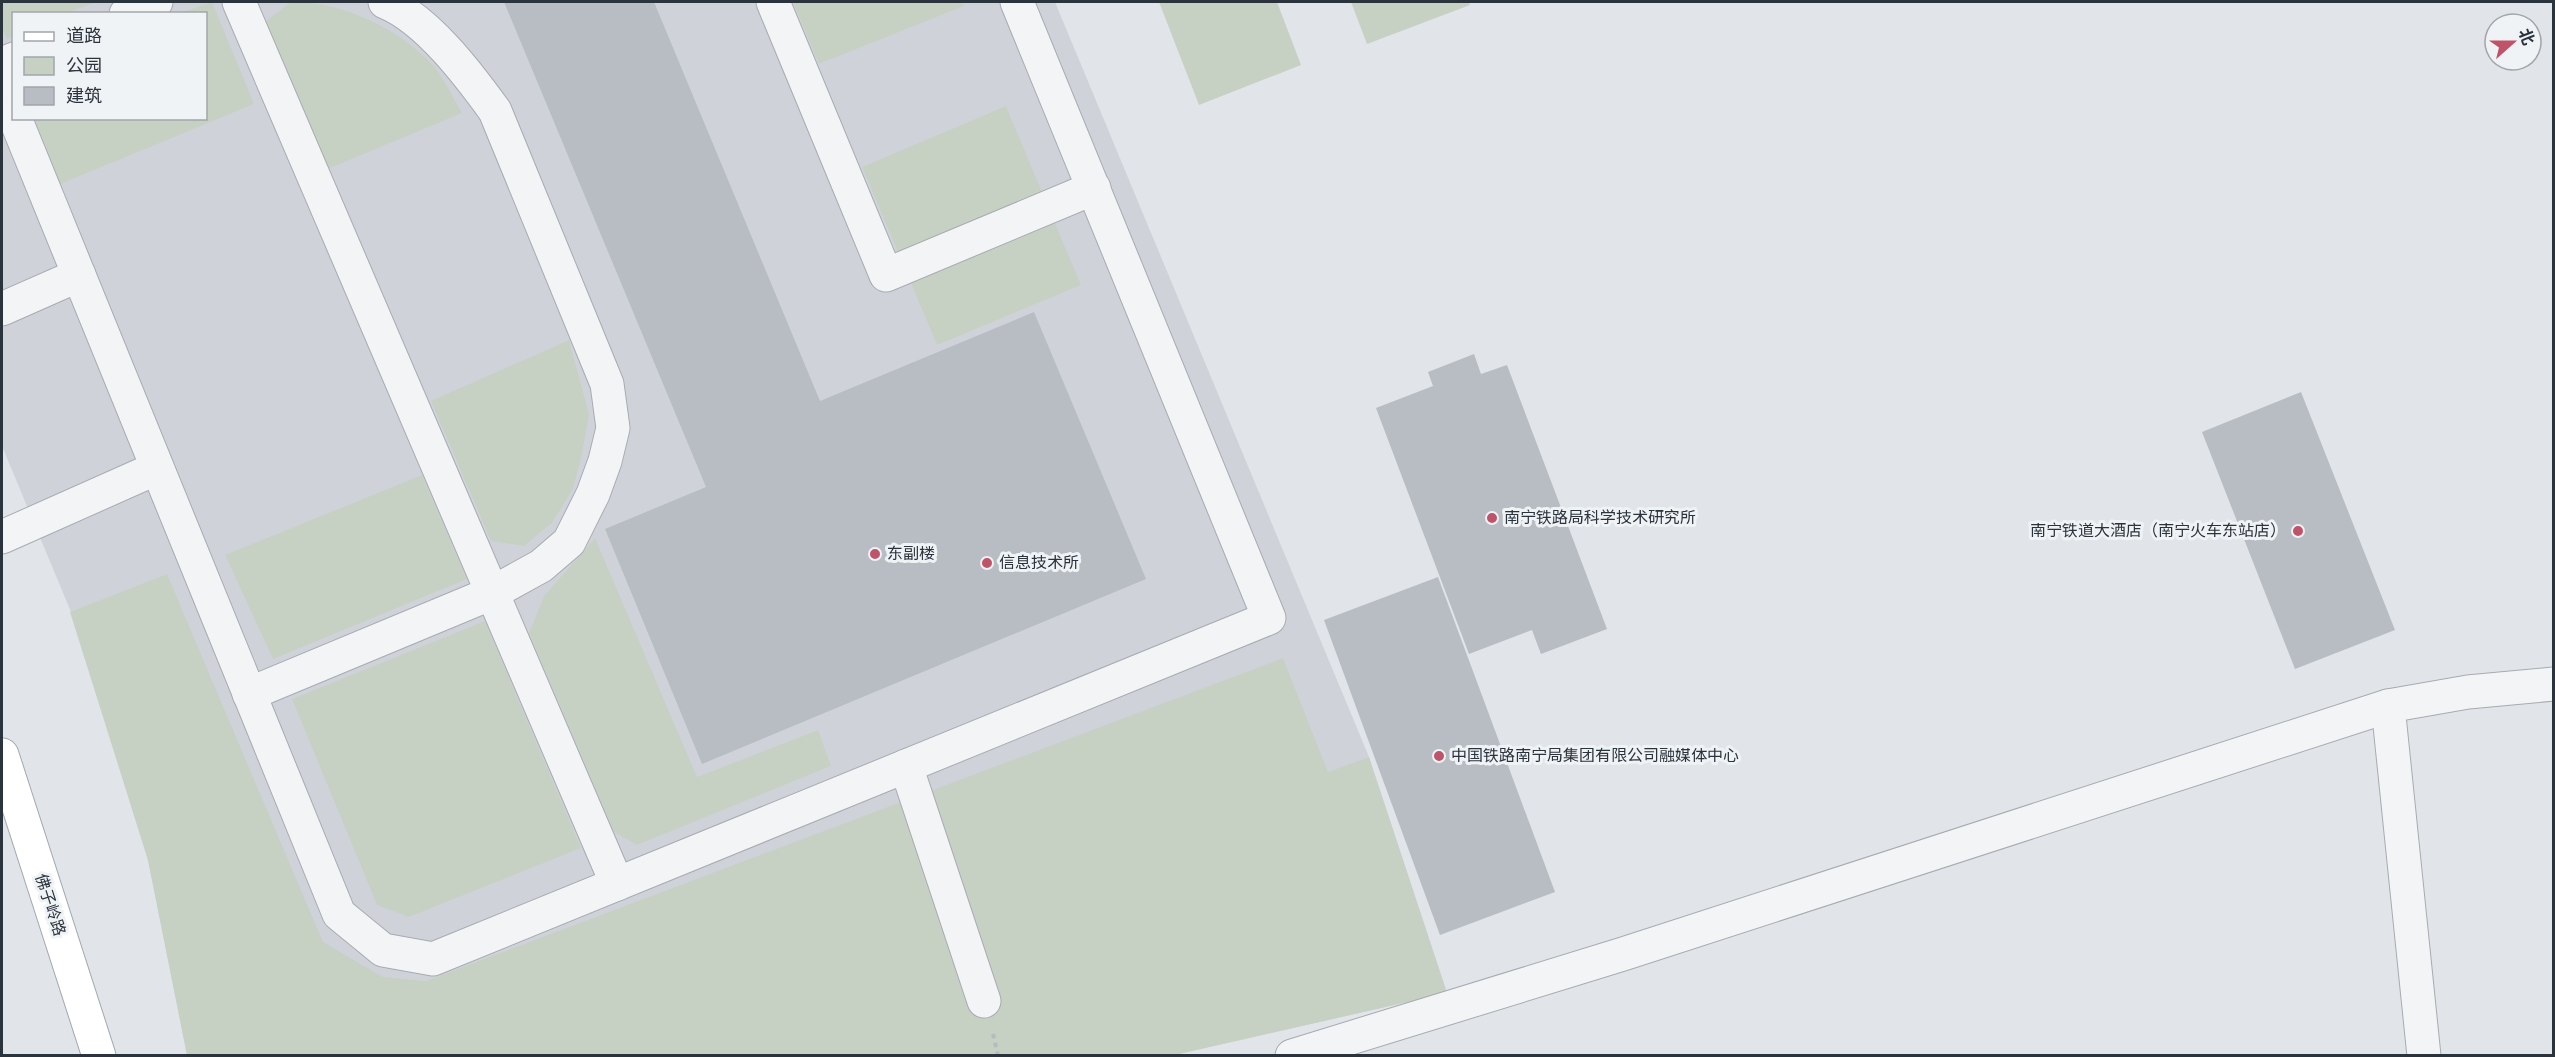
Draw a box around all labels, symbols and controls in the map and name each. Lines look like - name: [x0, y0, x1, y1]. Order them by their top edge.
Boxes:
- legend: [12, 12, 207, 120]
- north arrow: [2483, 12, 2543, 72]
- text: 道路: [66, 26, 102, 46]
- text: 北: [2516, 26, 2537, 47]
- text: 公园: [66, 57, 102, 76]
- text: 建筑: [66, 86, 102, 106]
- place label: 南宁铁路局科学技术研究所: [1504, 509, 1696, 526]
- marker: 南宁铁路局科学技术研究所: [1485, 511, 1499, 525]
- place label: 南宁铁道大酒店（南宁火车东站店）: [2030, 522, 2286, 539]
- marker: 南宁铁道大酒店（南宁火车东站店）: [2291, 524, 2305, 538]
- place label: 东副楼: [887, 545, 935, 562]
- marker: 东副楼: [868, 547, 882, 561]
- place label: 信息技术所: [999, 554, 1079, 571]
- marker: 信息技术所: [980, 556, 994, 570]
- place label: 中国铁路南宁局集团有限公司融媒体中心: [1451, 747, 1739, 764]
- marker: 中国铁路南宁局集团有限公司融媒体中心: [1432, 749, 1446, 763]
- street label: 佛子岭路: [33, 872, 68, 938]

